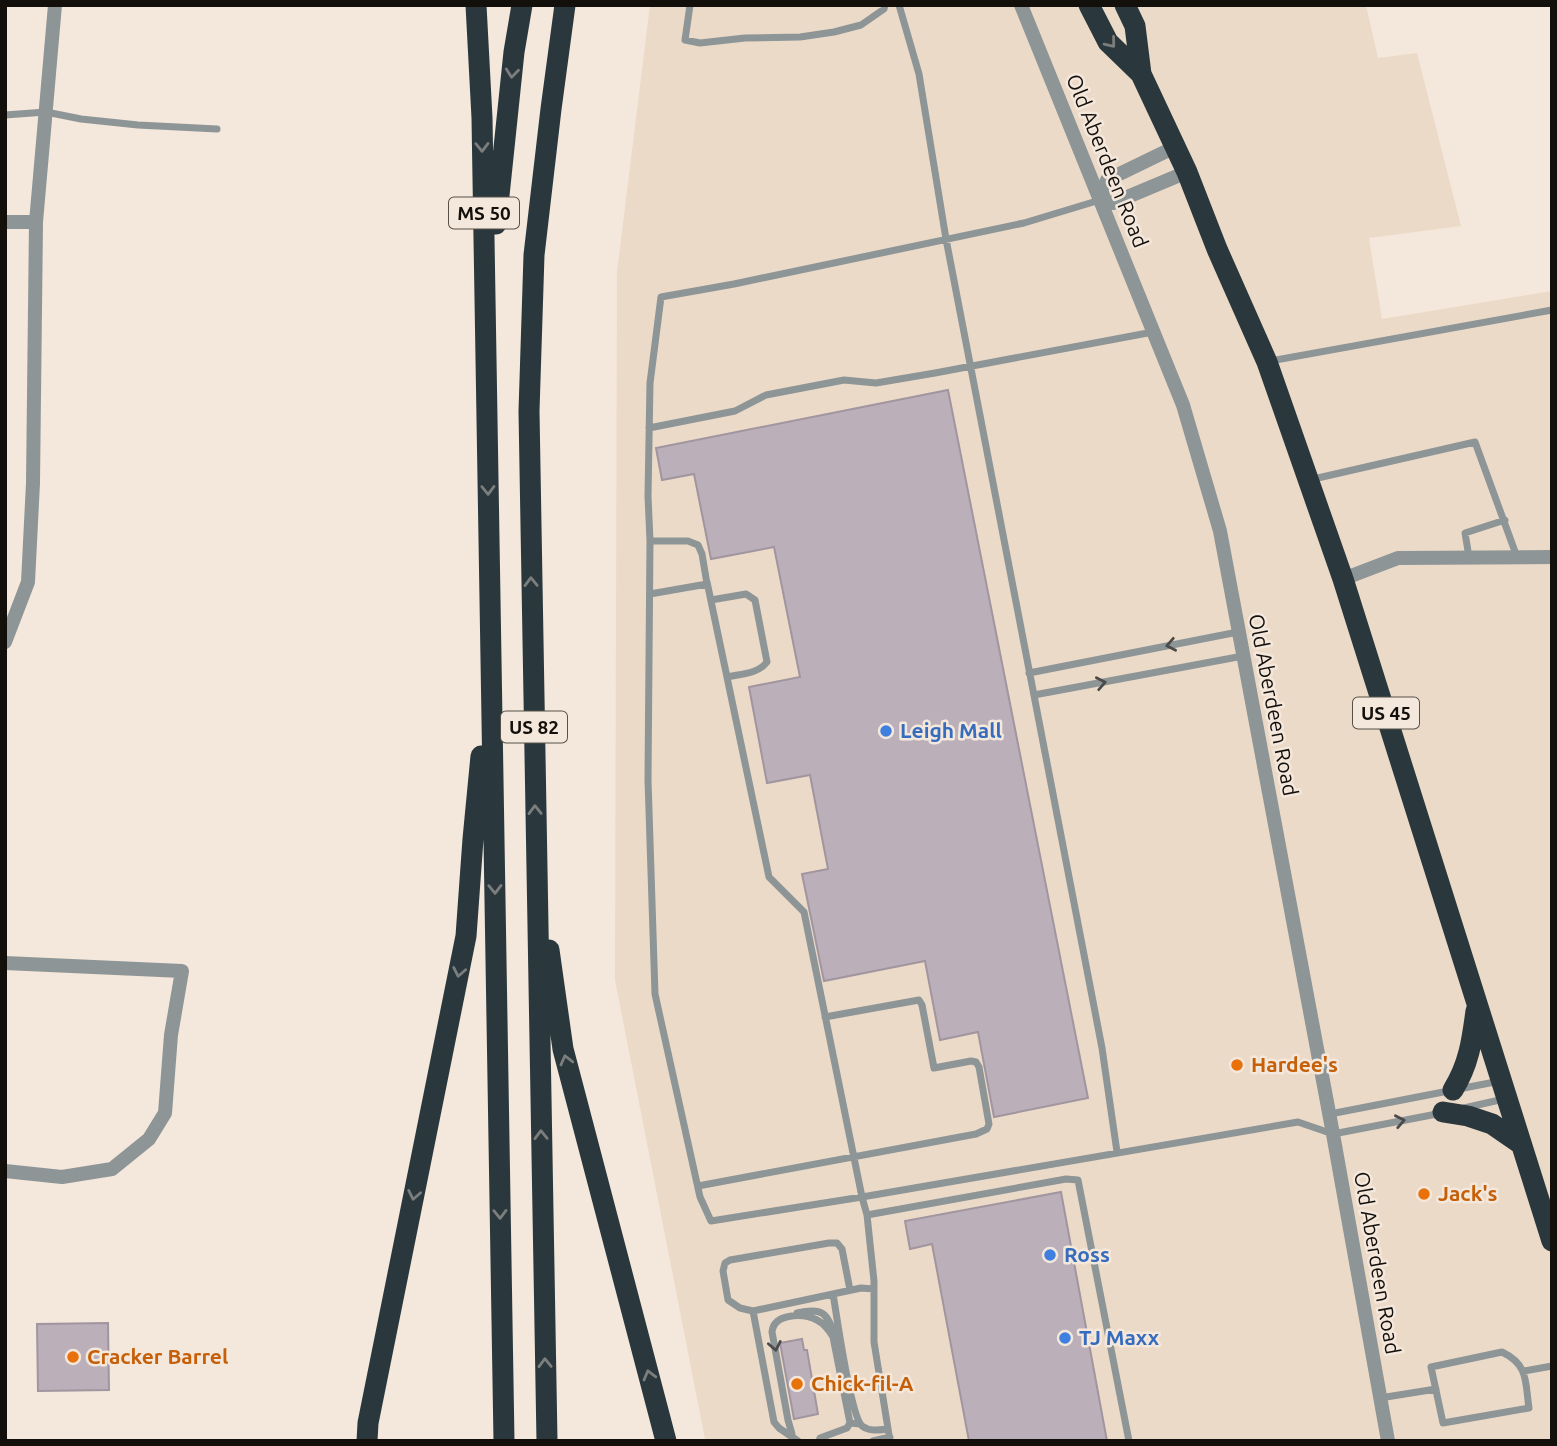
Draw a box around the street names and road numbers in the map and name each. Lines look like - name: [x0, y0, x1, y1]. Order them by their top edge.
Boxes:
- street label: Old Aberdeen Road: [1062, 70, 1154, 251]
- road number: MS 50: [449, 197, 519, 228]
- street label: Old Aberdeen Road: [1245, 612, 1303, 798]
- road number: US 45: [1353, 698, 1419, 728]
- road number: US 82: [501, 712, 567, 742]
- street label: Old Aberdeen Road: [1350, 1170, 1406, 1356]

